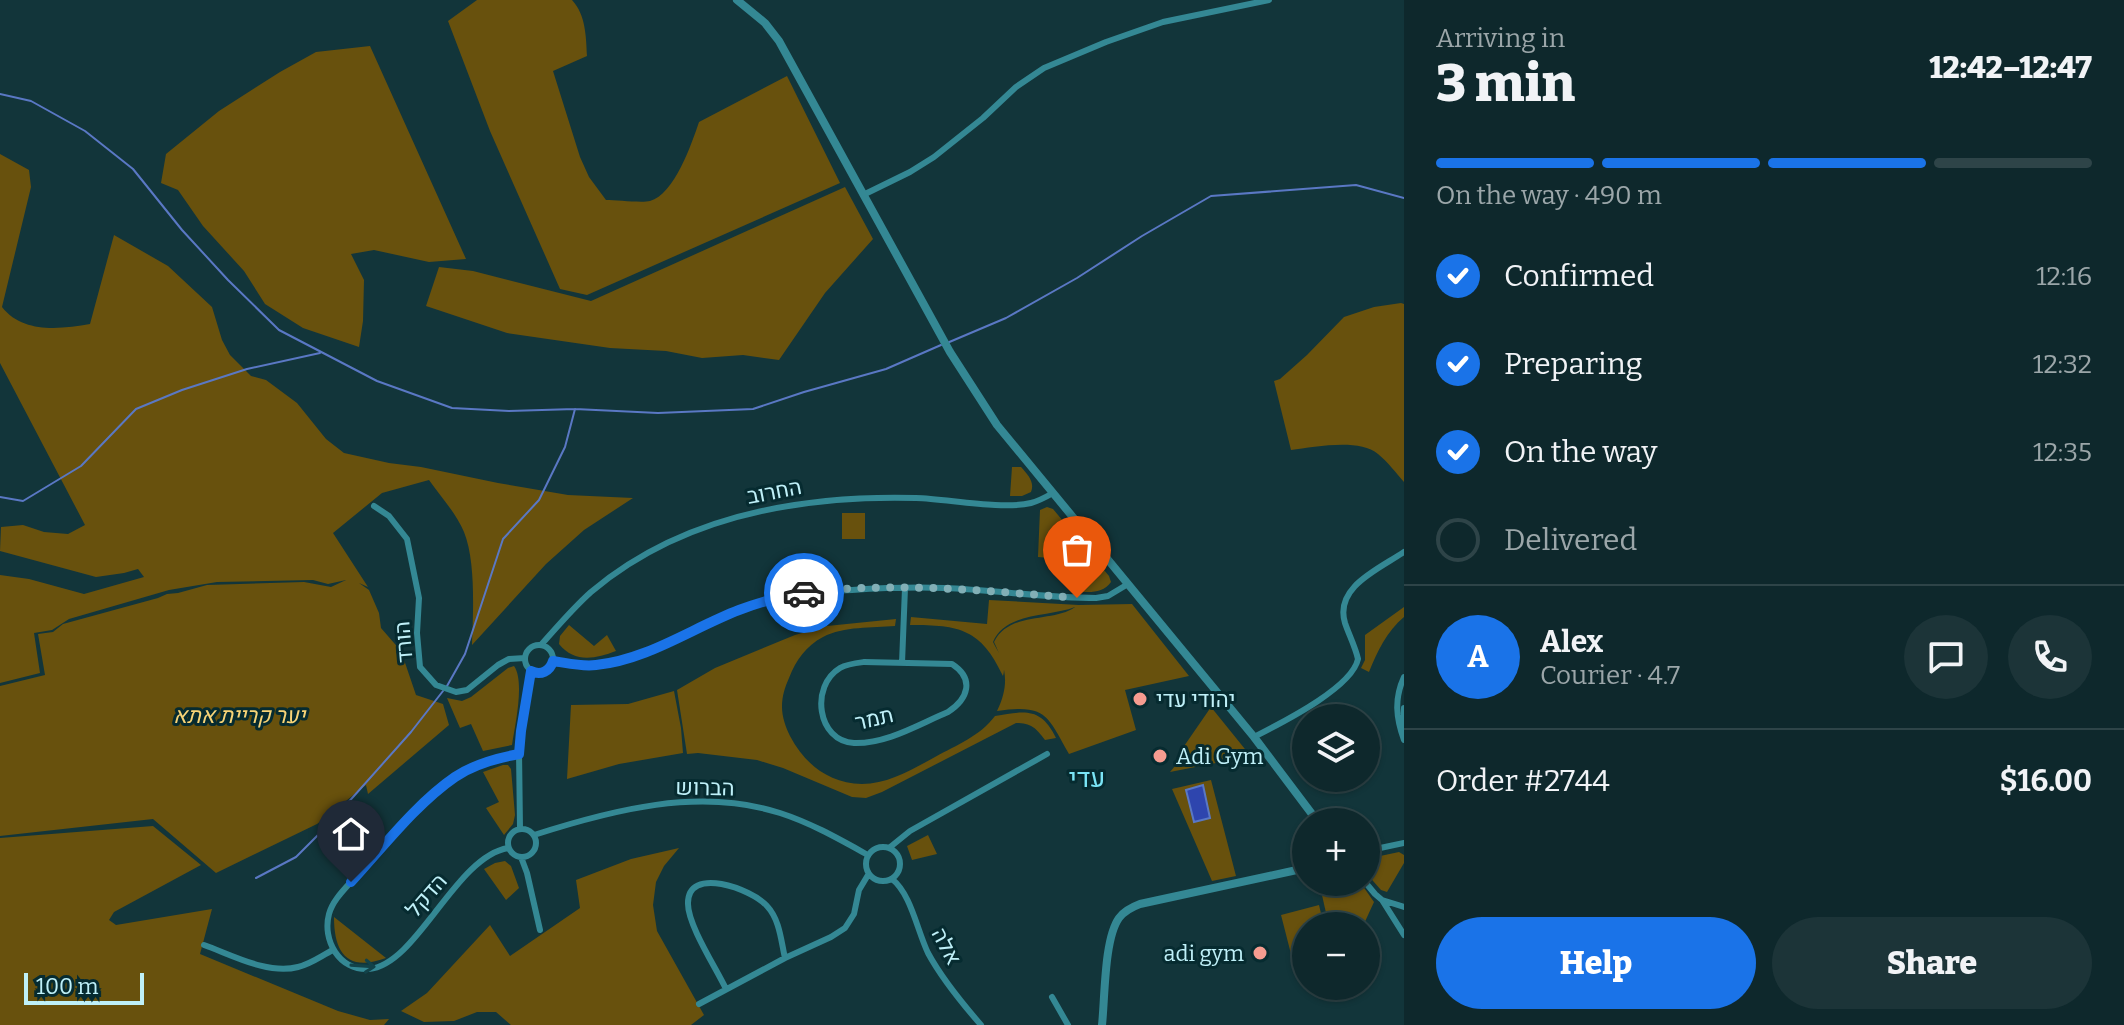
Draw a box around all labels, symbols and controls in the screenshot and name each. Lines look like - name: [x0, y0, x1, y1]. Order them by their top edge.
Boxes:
- text: Arriving in: [1436, 23, 1565, 54]
- text: 12:42–12:47: [1929, 50, 2092, 86]
- text: 3 min: [1436, 52, 1575, 115]
- text: On the way · 490 m: [1436, 180, 1662, 211]
- icon: check: [1436, 254, 1480, 298]
- text: Confirmed: [1504, 258, 1654, 294]
- text: 12:16: [2036, 261, 2092, 292]
- icon: check: [1436, 342, 1480, 386]
- text: Preparing: [1504, 346, 1642, 382]
- text: 12:32: [2033, 349, 2092, 380]
- icon: check: [1436, 430, 1480, 474]
- text: On the way: [1504, 434, 1657, 470]
- text: 12:35: [2033, 437, 2092, 468]
- street label: החרוב: [744, 473, 804, 510]
- pin: [1043, 516, 1111, 598]
- text: Delivered: [1504, 522, 1637, 558]
- icon: bag: [1055, 528, 1099, 572]
- courier: [764, 553, 844, 633]
- icon: car: [782, 571, 826, 615]
- button: chat: [1904, 615, 1988, 699]
- button: phone: [2008, 615, 2092, 699]
- street label: הורד: [388, 620, 419, 664]
- text: Alex: [1540, 624, 1603, 660]
- text: A: [1467, 639, 1489, 675]
- text: Courier · 4.7: [1540, 660, 1680, 691]
- place label: יהודי עדי: [1156, 686, 1235, 713]
- marker: יהודי עדי: [1131, 690, 1149, 708]
- street label: תמר: [852, 701, 896, 736]
- park label: יער קריית אתא: [173, 702, 307, 729]
- map controls: [1292, 704, 1380, 1000]
- button: layers: [1292, 704, 1380, 792]
- place label: Adi Gym: [1176, 743, 1264, 770]
- marker: Adi Gym: [1151, 747, 1169, 765]
- district label: עדי: [1069, 763, 1105, 794]
- text: Order #2744: [1436, 763, 1610, 799]
- text: $16.00: [1999, 763, 2092, 799]
- street label: הברוש: [675, 773, 735, 802]
- pin: [317, 800, 385, 882]
- button: +: [1292, 808, 1380, 896]
- icon: home: [329, 812, 373, 856]
- street label: הדקל: [400, 868, 453, 923]
- button: −: [1292, 912, 1380, 1000]
- button: Help: [1436, 917, 1756, 1009]
- button: Share: [1772, 917, 2092, 1009]
- street label: אלה: [926, 923, 967, 970]
- place label: adi gym: [1163, 940, 1244, 967]
- marker: adi gym: [1251, 944, 1269, 962]
- one-way arrow: [350, 959, 376, 974]
- scale bar: [24, 969, 144, 1005]
- text: 100 m: [36, 973, 99, 1000]

